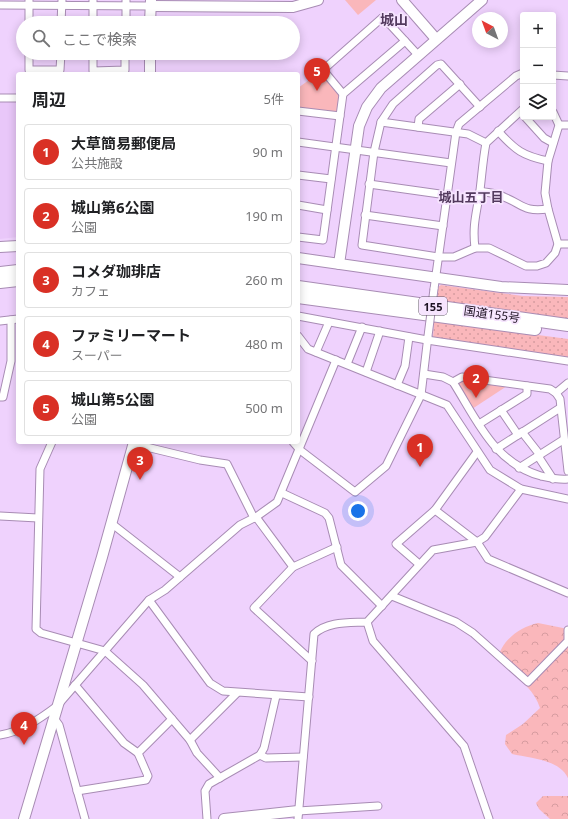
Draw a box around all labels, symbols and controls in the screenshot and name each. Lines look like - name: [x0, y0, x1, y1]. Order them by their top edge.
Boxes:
- district label: 城山: [380, 10, 408, 29]
- north arrow: [472, 12, 508, 48]
- map controls: [520, 12, 556, 120]
- button: +: [520, 12, 556, 48]
- search box: [16, 16, 300, 60]
- icon: search: [30, 27, 52, 49]
- text: ここで検索: [62, 29, 137, 49]
- button: −: [520, 48, 556, 84]
- pin: 5: [304, 58, 330, 91]
- button: layers: [520, 84, 556, 120]
- text: 周辺: [32, 88, 66, 111]
- text: 5件: [264, 90, 284, 108]
- text: 大草簡易郵便局: [71, 133, 176, 153]
- text: 1: [42, 143, 50, 161]
- text: 90 m: [253, 143, 283, 161]
- text: 公共施設: [71, 154, 123, 172]
- district label: 城山五丁目: [438, 188, 504, 206]
- text: 城山第6公園: [71, 197, 155, 217]
- text: 2: [42, 207, 50, 225]
- text: 190 m: [245, 207, 283, 225]
- text: 公園: [71, 218, 97, 236]
- text: コメダ珈琲店: [71, 261, 161, 281]
- text: 3: [42, 271, 50, 289]
- text: 260 m: [245, 271, 283, 289]
- text: カフェ: [71, 282, 110, 300]
- road number: 155: [419, 297, 447, 315]
- street label: 国道155号: [463, 302, 521, 326]
- text: ファミリーマート: [71, 325, 191, 345]
- text: 4: [42, 335, 50, 353]
- text: 480 m: [245, 335, 283, 353]
- text: スーパー: [71, 346, 123, 364]
- pin: 2: [463, 365, 489, 398]
- text: 城山第5公園: [71, 389, 155, 409]
- text: 5: [42, 399, 50, 417]
- text: 500 m: [245, 399, 283, 417]
- text: 公園: [71, 410, 97, 428]
- pin: 1: [407, 434, 433, 467]
- pin: 3: [127, 447, 153, 480]
- your location: [348, 501, 368, 521]
- pin: 4: [11, 712, 37, 745]

